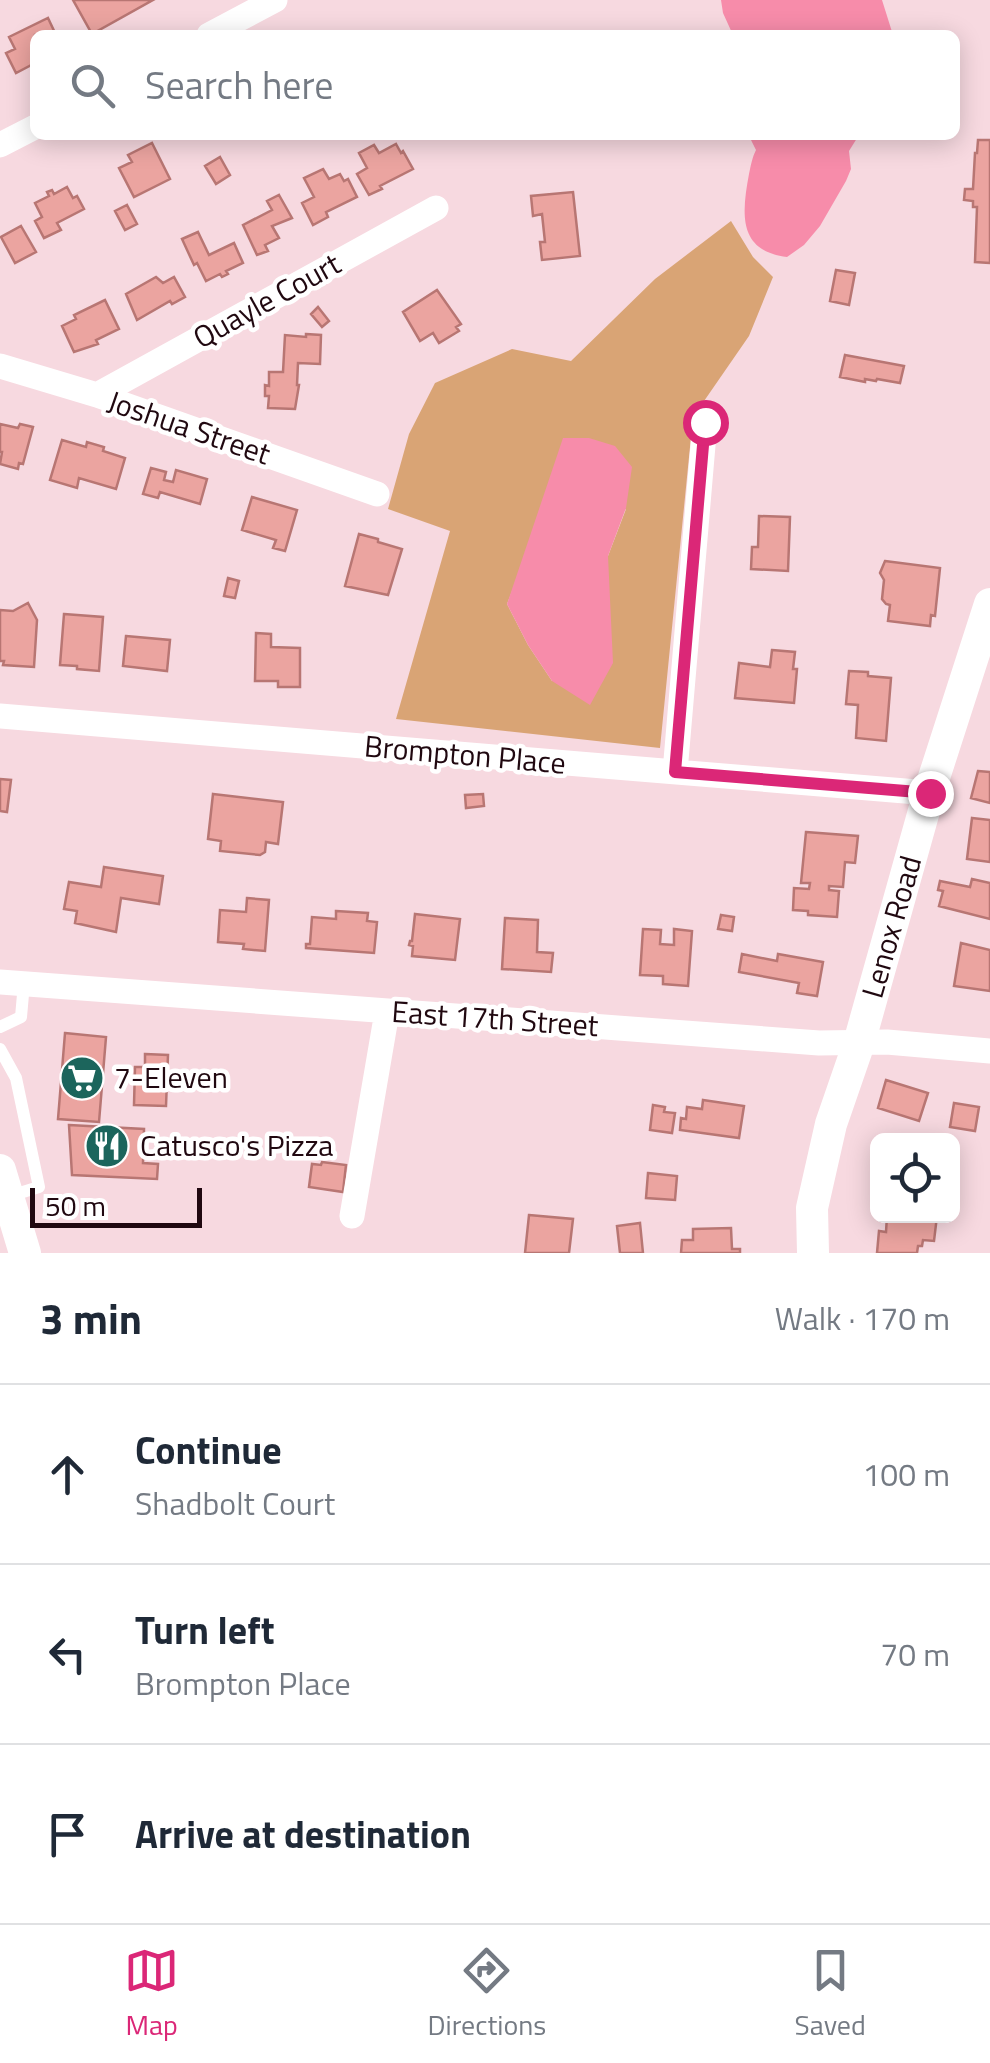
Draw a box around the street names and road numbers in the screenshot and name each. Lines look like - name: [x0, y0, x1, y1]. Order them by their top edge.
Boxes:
- street label: Quayle Court: [184, 240, 349, 360]
- street label: Joshua Street: [102, 378, 277, 477]
- street label: Brompton Place: [362, 722, 568, 786]
- street label: Lenox Road: [849, 850, 933, 1003]
- street label: East 17th Street: [390, 988, 600, 1048]

